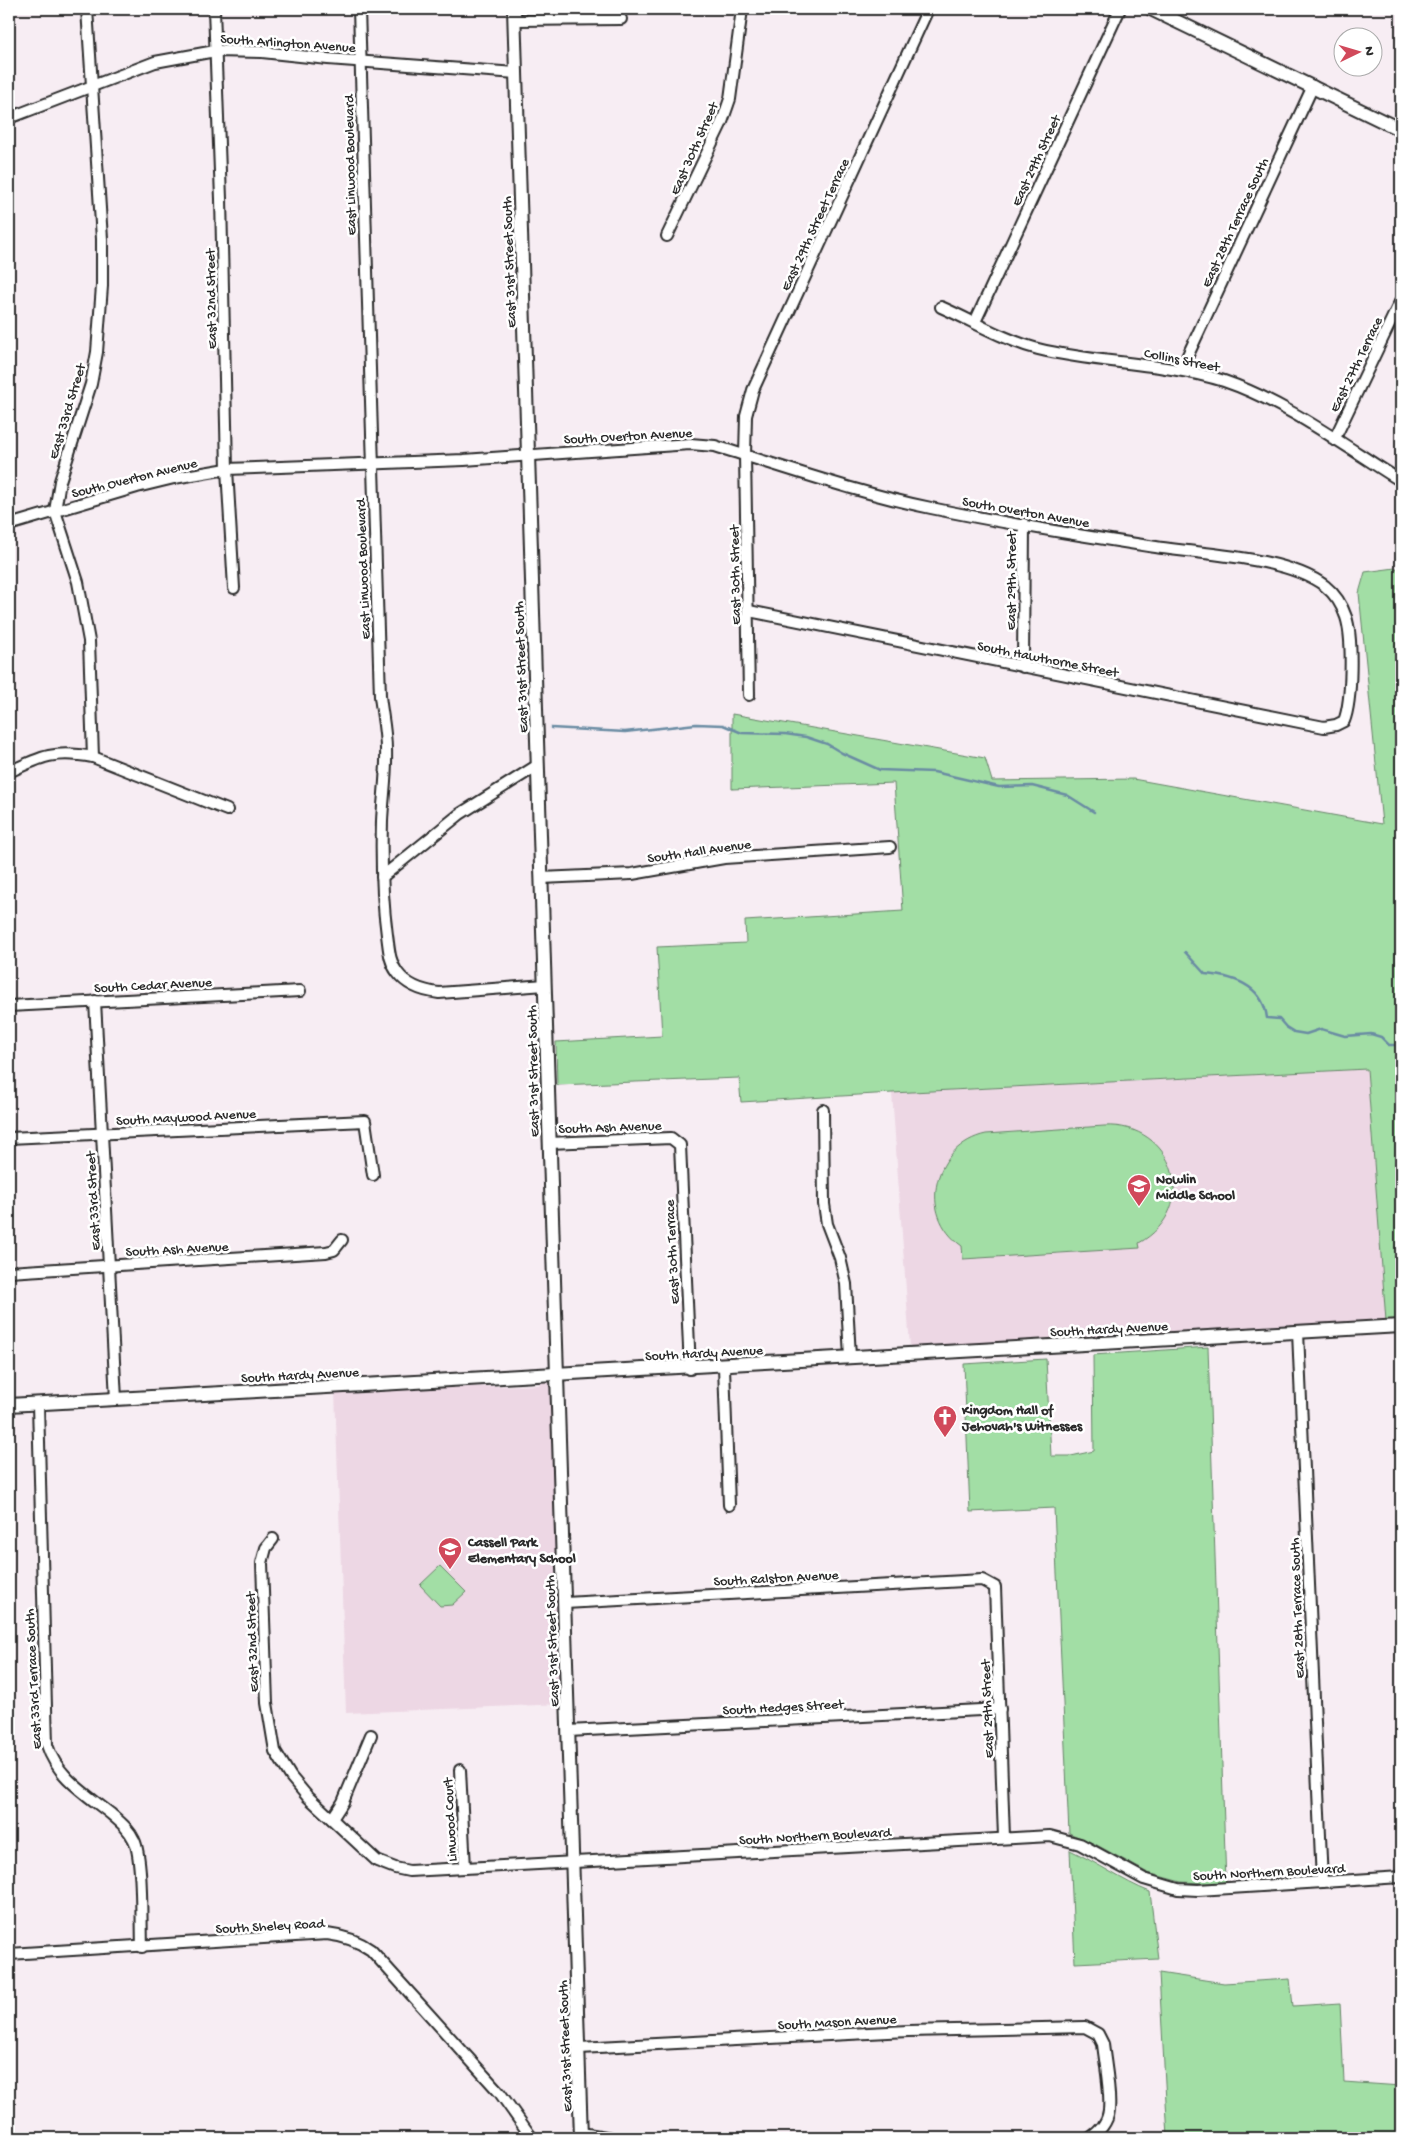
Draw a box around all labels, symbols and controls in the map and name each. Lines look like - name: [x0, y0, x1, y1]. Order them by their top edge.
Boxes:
- north arrow: [1332, 28, 1382, 78]
- street label: South Arlington Avenue: [219, 31, 357, 58]
- text: N: [1360, 46, 1377, 56]
- street label: East Linwood Boulevard: [342, 93, 361, 236]
- street label: East 30th Street: [667, 99, 724, 198]
- street label: East 29th Street: [1009, 112, 1066, 209]
- street label: East 29th Street Terrace: [778, 155, 855, 294]
- street label: East 28th Terrace South: [1199, 155, 1274, 291]
- street label: East 31st Street South: [500, 195, 521, 328]
- street label: East 32nd Street: [203, 247, 222, 349]
- street label: East 27th Terrace: [1327, 314, 1388, 415]
- street label: Collins Street: [1142, 346, 1222, 377]
- street label: East 33rd Street: [46, 361, 91, 462]
- street label: South Overton Avenue: [563, 426, 694, 449]
- street label: South Overton Avenue: [70, 455, 200, 503]
- street label: South Overton Avenue: [961, 494, 1091, 533]
- street label: East Linwood Boulevard: [353, 496, 375, 640]
- street label: East 30th Street: [727, 524, 746, 625]
- street label: East 29th Street: [1004, 530, 1021, 630]
- street label: East 31st Street South: [512, 600, 533, 733]
- street label: South Hawthorne Street: [975, 638, 1121, 683]
- street label: South Hall Avenue: [647, 837, 753, 868]
- street label: South Cedar Avenue: [94, 975, 213, 998]
- street label: East 31st Street South: [525, 1004, 544, 1137]
- street label: South Maywood Avenue: [116, 1106, 257, 1131]
- street label: South Ash Avenue: [558, 1118, 663, 1139]
- street label: East 33rd Street: [83, 1150, 106, 1251]
- place label: Nowlin Middle School: [1156, 1172, 1235, 1205]
- school or university icon: Nowlin Middle School: [1126, 1173, 1152, 1207]
- street label: East 30th Terrace: [662, 1198, 685, 1305]
- street label: South Ash Avenue: [125, 1239, 230, 1262]
- street label: South Hardy Avenue: [1050, 1319, 1169, 1342]
- street label: South Hardy Avenue: [645, 1343, 764, 1366]
- street label: South Hardy Avenue: [241, 1365, 360, 1388]
- place label: Kingdom Hall of Jehovah's Witnesses: [961, 1403, 1083, 1436]
- church icon: Kingdom Hall of Jehovah's Witnesses: [932, 1404, 958, 1438]
- place label: Cassell Park Elementary School: [467, 1535, 576, 1568]
- school or university icon: Cassell Park Elementary School: [437, 1536, 463, 1570]
- street label: East 28th Terrace South: [1288, 1537, 1309, 1679]
- street label: South Ralston Avenue: [713, 1568, 840, 1591]
- street label: East 31st Street South: [543, 1574, 564, 1707]
- street label: East 32nd Street: [243, 1590, 264, 1692]
- street label: East 33rd Terrace South: [22, 1608, 47, 1750]
- street label: East 29th Street: [978, 1658, 999, 1758]
- street label: South Hedges Street: [722, 1697, 845, 1720]
- street label: Linwood Court: [441, 1776, 462, 1862]
- street label: South Northern Boulevard: [739, 1825, 893, 1850]
- street label: South Northern Boulevard: [1193, 1861, 1347, 1886]
- street label: South Sheley Road: [215, 1916, 327, 1939]
- street label: East 31st Street South: [556, 1979, 577, 2112]
- street label: South Mason Avenue: [777, 2012, 898, 2035]

